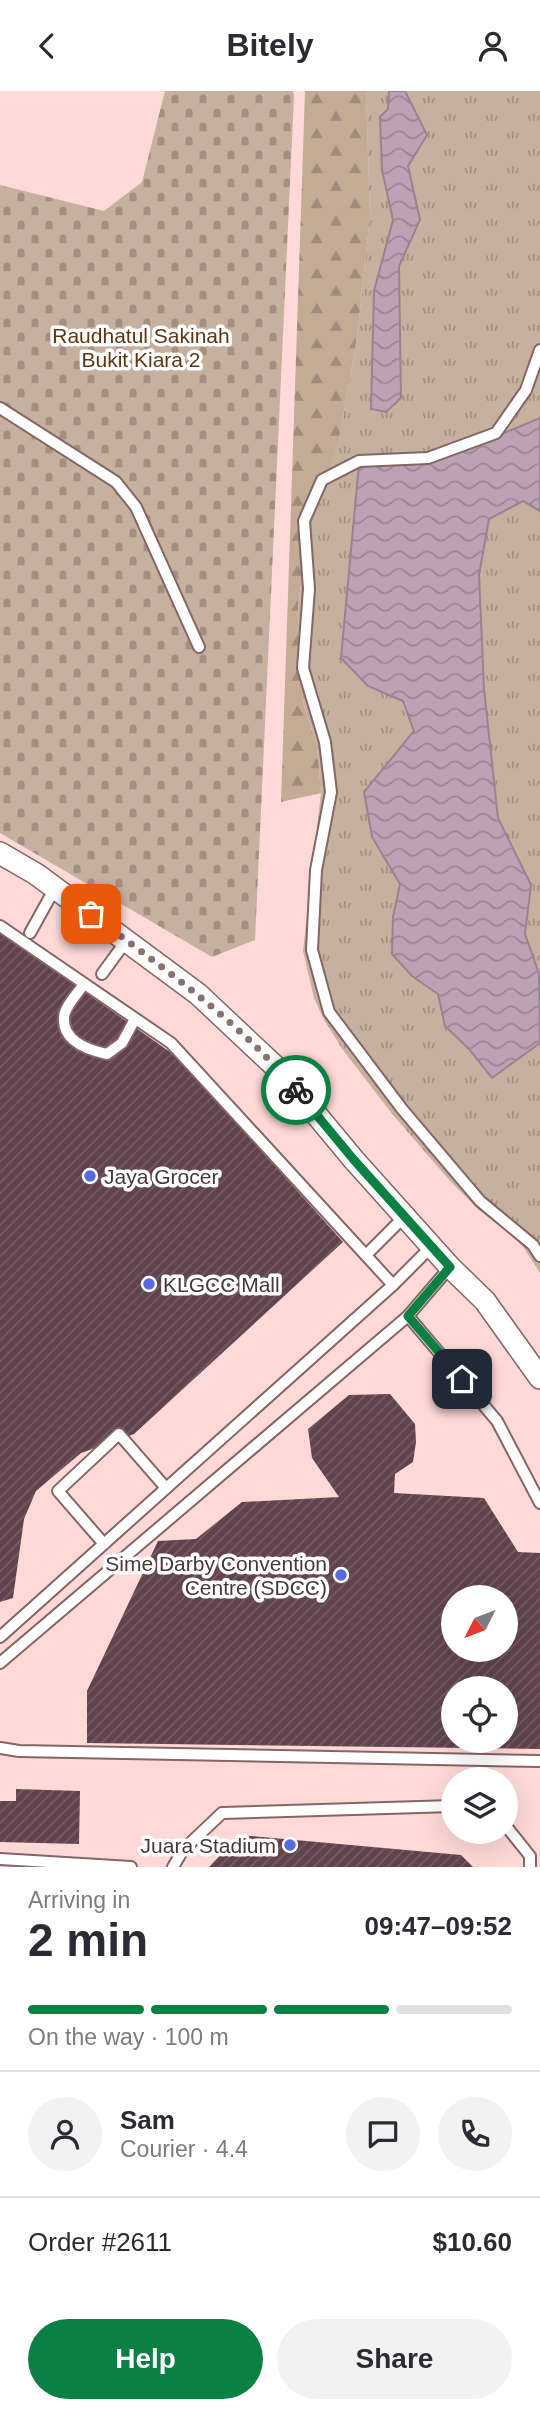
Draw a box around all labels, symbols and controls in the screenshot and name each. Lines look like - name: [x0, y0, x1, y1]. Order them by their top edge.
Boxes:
- icon: back: [28, 27, 66, 65]
- text: Bitely: [226, 27, 314, 63]
- icon: person: [474, 27, 512, 65]
- park label: Raudhatul Sakinah Bukit Kiara 2: [52, 324, 230, 371]
- pin: [61, 884, 121, 944]
- icon: bag: [72, 895, 110, 933]
- courier: [261, 1055, 331, 1125]
- icon: bike: [277, 1071, 315, 1109]
- place label: Jaya Grocer: [104, 1165, 218, 1188]
- marker: Jaya Grocer: [82, 1168, 98, 1184]
- place label: KLGCC Mall: [163, 1273, 280, 1296]
- marker: KLGCC Mall: [141, 1276, 157, 1292]
- pin: [432, 1349, 492, 1409]
- icon: home: [443, 1360, 481, 1398]
- place label: Sime Darby Convention Centre (SDCC): [105, 1552, 327, 1599]
- marker: Sime Darby Convention Centre (SDCC): [333, 1567, 349, 1583]
- north arrow: [441, 1585, 518, 1663]
- map controls: [441, 1585, 518, 1844]
- button: locate: [441, 1676, 518, 1753]
- button: layers: [441, 1767, 518, 1844]
- place label: Juara Stadium: [141, 1834, 276, 1857]
- marker: Juara Stadium: [282, 1837, 298, 1853]
- text: Arriving in: [28, 1887, 130, 1913]
- text: 09:47–09:52: [365, 1911, 512, 1941]
- text: 2 min: [28, 1914, 148, 1966]
- text: On the way · 100 m: [28, 2024, 229, 2050]
- button: person: [28, 2097, 102, 2171]
- button: chat: [346, 2097, 420, 2171]
- button: phone: [438, 2097, 512, 2171]
- text: Sam: [120, 2105, 175, 2135]
- text: Courier · 4.4: [120, 2136, 248, 2162]
- text: Order #2611: [28, 2227, 172, 2257]
- text: $10.60: [432, 2227, 512, 2257]
- button: Help: [28, 2319, 263, 2399]
- button: Share: [277, 2319, 512, 2399]

